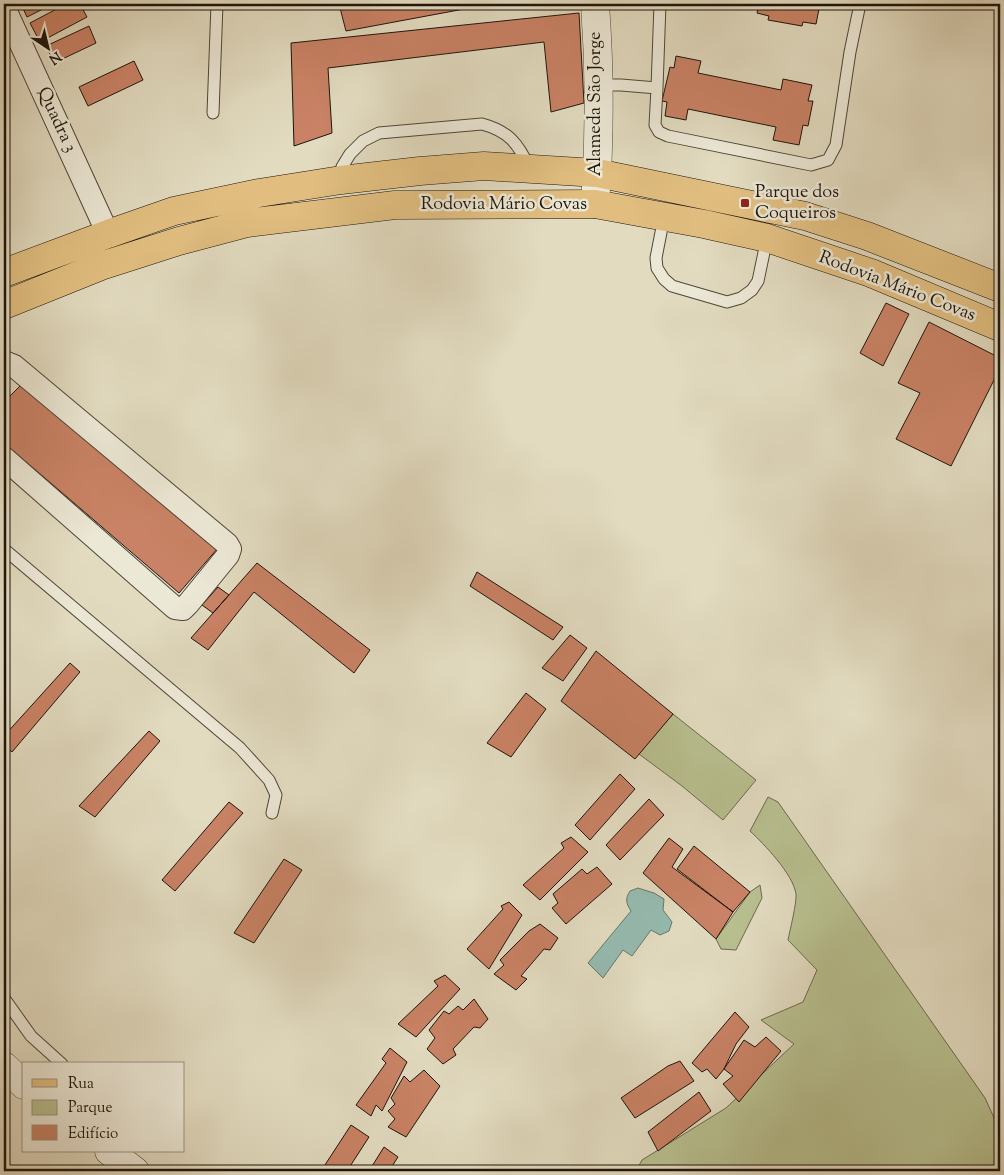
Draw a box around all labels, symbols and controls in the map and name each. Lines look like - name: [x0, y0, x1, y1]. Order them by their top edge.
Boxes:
- north arrow: [22, 22, 72, 72]
- street label: Alameda São Jorge: [583, 32, 609, 176]
- text: N: [44, 46, 65, 68]
- street label: Quadra 3: [29, 83, 83, 157]
- place label: Parque dos Coqueiros: [755, 180, 839, 227]
- street label: Rodovia Mário Covas: [421, 192, 587, 218]
- marker: Parque dos Coqueiros: [739, 197, 751, 209]
- street label: Rodovia Mário Covas: [815, 245, 979, 329]
- legend: [22, 1062, 185, 1152]
- text: Rua: [68, 1074, 94, 1095]
- text: Parque: [68, 1098, 112, 1119]
- text: Edifício: [68, 1124, 118, 1145]

